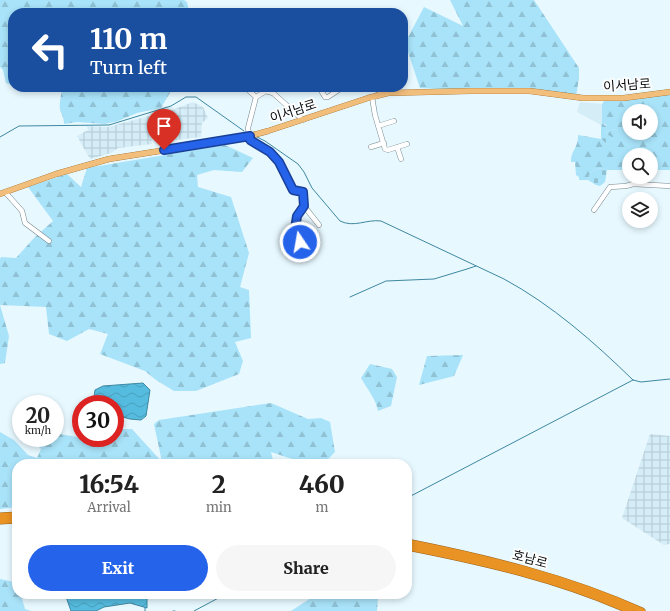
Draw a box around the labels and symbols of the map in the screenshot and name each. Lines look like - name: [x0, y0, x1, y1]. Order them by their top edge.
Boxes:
- street label: 이서남로: [603, 75, 651, 95]
- street label: 이서남로: [268, 96, 318, 126]
- pin: [147, 109, 181, 150]
- position arrow: [279, 221, 321, 263]
- speed limit sign: 30: [72, 395, 124, 447]
- street label: 호남로: [510, 546, 550, 572]

